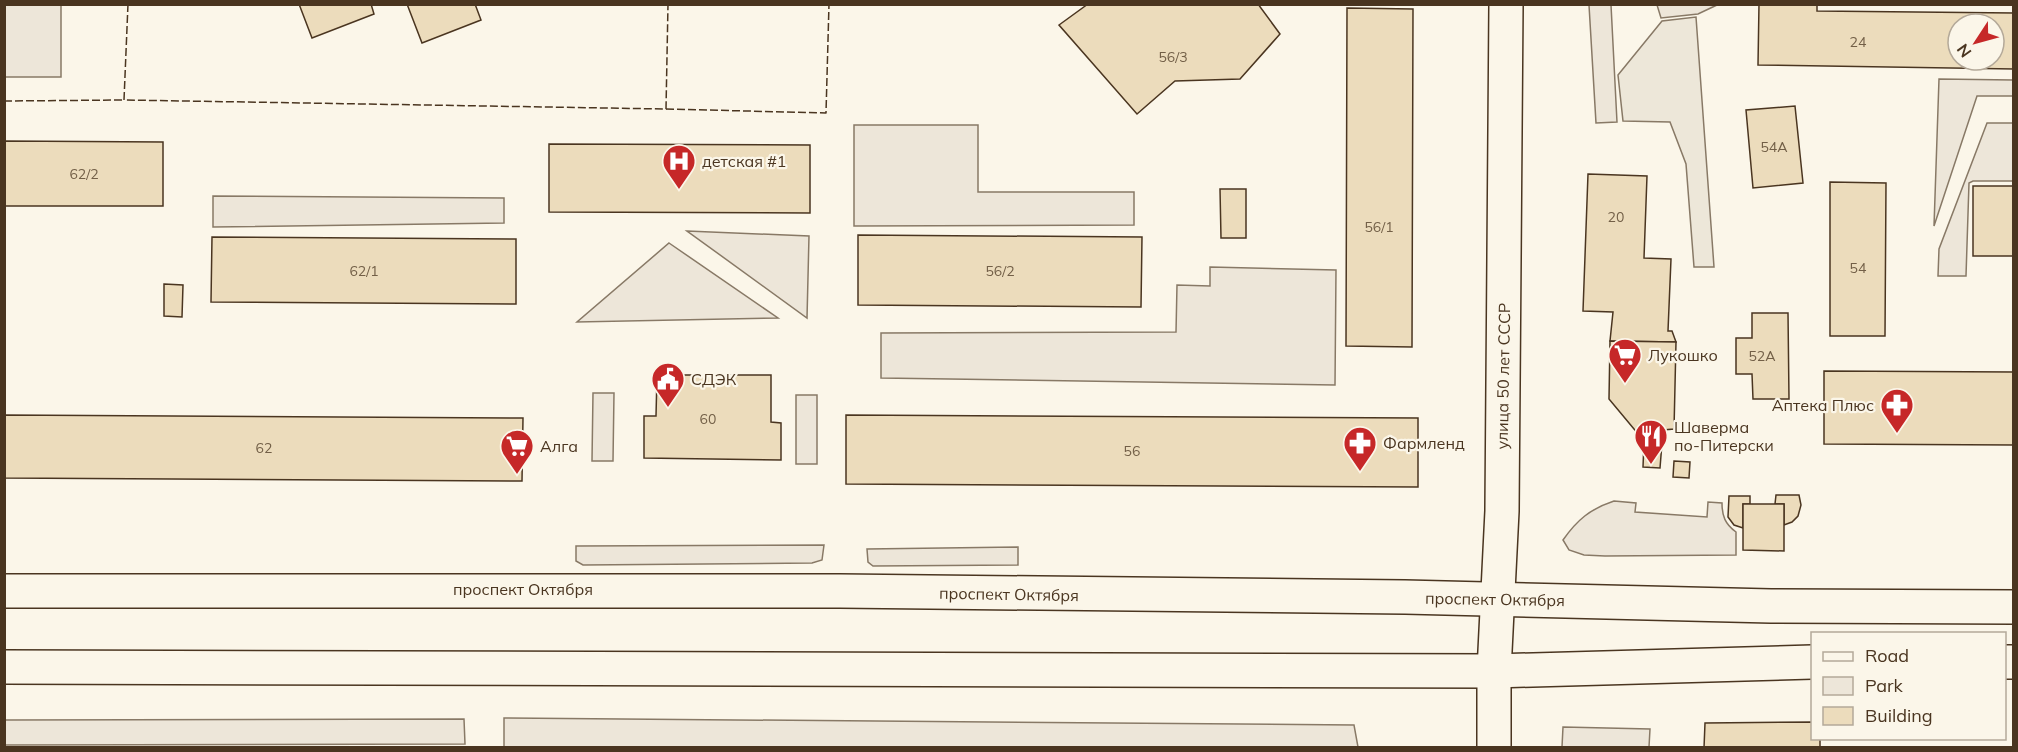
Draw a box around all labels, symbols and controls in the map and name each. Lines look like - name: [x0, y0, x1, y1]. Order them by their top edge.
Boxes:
- north arrow: [1946, 12, 2006, 72]
- house number: 24: [1850, 33, 1867, 51]
- text: N: [1952, 40, 1976, 62]
- house number: 56/3: [1158, 48, 1188, 66]
- house number: 54А: [1760, 138, 1788, 156]
- hospital icon: детская #1: [661, 143, 697, 190]
- place label: детская #1: [702, 151, 786, 171]
- house number: 62/2: [69, 165, 99, 183]
- house number: 20: [1608, 208, 1624, 226]
- house number: 56/1: [1364, 218, 1394, 236]
- house number: 54: [1850, 259, 1867, 277]
- house number: 62/1: [349, 262, 379, 280]
- house number: 56/2: [985, 262, 1015, 280]
- street label: улица 50 лет СССР: [1492, 302, 1514, 450]
- supermarket icon: Лукошко: [1607, 337, 1643, 384]
- place label: Лукошко: [1648, 345, 1718, 365]
- house number: 52А: [1748, 347, 1776, 365]
- public building icon: СДЭК: [650, 361, 686, 408]
- place label: СДЭК: [691, 369, 737, 389]
- pharmacy icon: Аптека Плюс: [1879, 387, 1915, 434]
- place label: Аптека Плюс: [1772, 395, 1874, 415]
- house number: 60: [700, 410, 716, 428]
- place label: Шаверма по-Питерски: [1674, 417, 1774, 455]
- restaurant icon: Шаверма по-Питерски: [1633, 418, 1669, 465]
- pharmacy icon: Фармленд: [1342, 425, 1378, 472]
- supermarket icon: Алга: [499, 428, 535, 475]
- place label: Фармленд: [1383, 433, 1465, 453]
- place label: Алга: [540, 436, 578, 456]
- house number: 62: [256, 439, 272, 457]
- house number: 56: [1124, 442, 1140, 460]
- street label: проспект Октября: [453, 579, 593, 599]
- street label: проспект Октября: [939, 583, 1079, 605]
- street label: проспект Октября: [1425, 588, 1565, 610]
- legend: [1811, 632, 2006, 740]
- text: Road: [1865, 644, 1909, 667]
- text: Park: [1865, 674, 1904, 697]
- text: Building: [1865, 704, 1933, 727]

